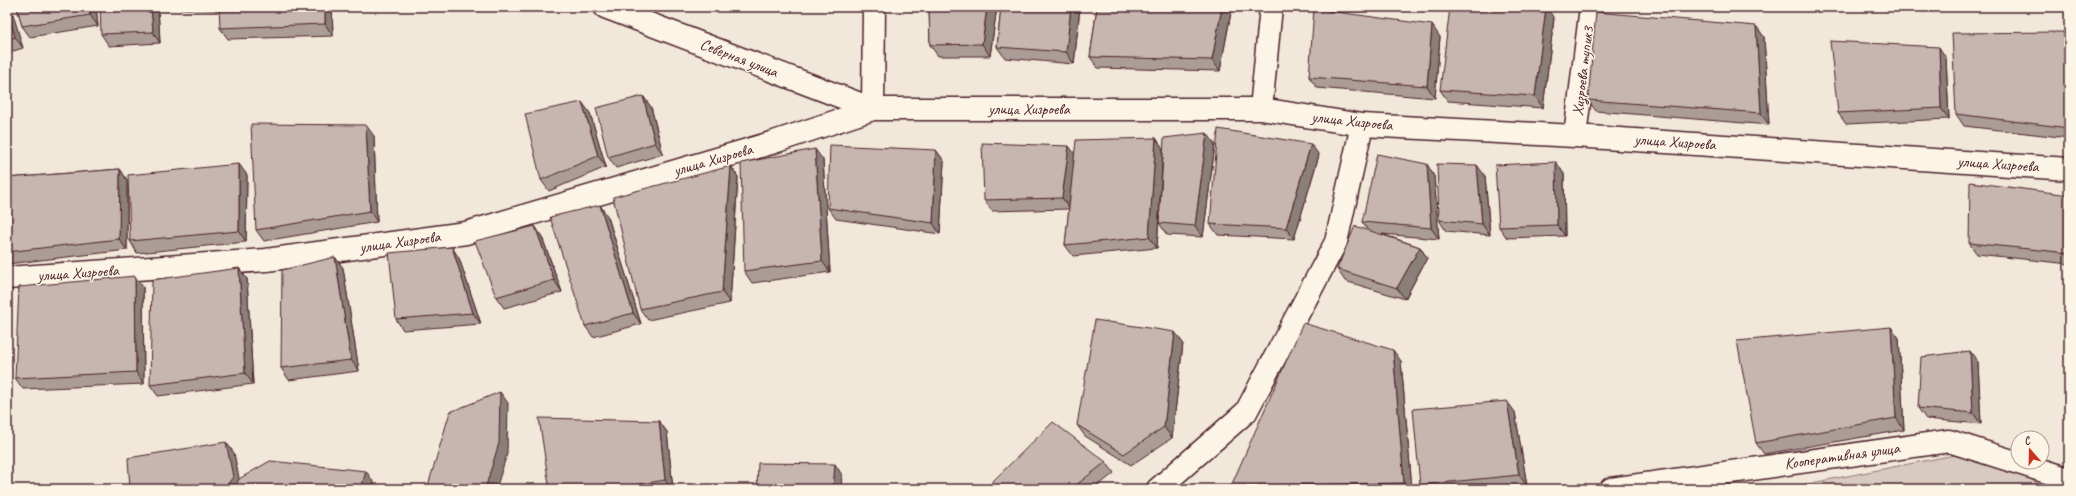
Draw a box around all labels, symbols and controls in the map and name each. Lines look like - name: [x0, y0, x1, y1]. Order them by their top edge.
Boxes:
- street label: Хизроева тупик3: [1568, 23, 1599, 117]
- street label: Северная улица: [697, 34, 782, 82]
- street label: улица Хизроева: [987, 99, 1071, 119]
- street label: улица Хизроева: [1309, 107, 1395, 135]
- street label: улица Хизроева: [1633, 129, 1717, 155]
- street label: улица Хизроева: [670, 139, 756, 181]
- street label: улица Хизроева: [1956, 151, 2040, 177]
- street label: улица Хизроева: [357, 226, 443, 258]
- street label: улица Хизроева: [36, 260, 120, 286]
- north arrow: [2010, 430, 2050, 470]
- text: С: [2022, 433, 2033, 448]
- street label: Кооперативная улица: [1783, 438, 1902, 474]

